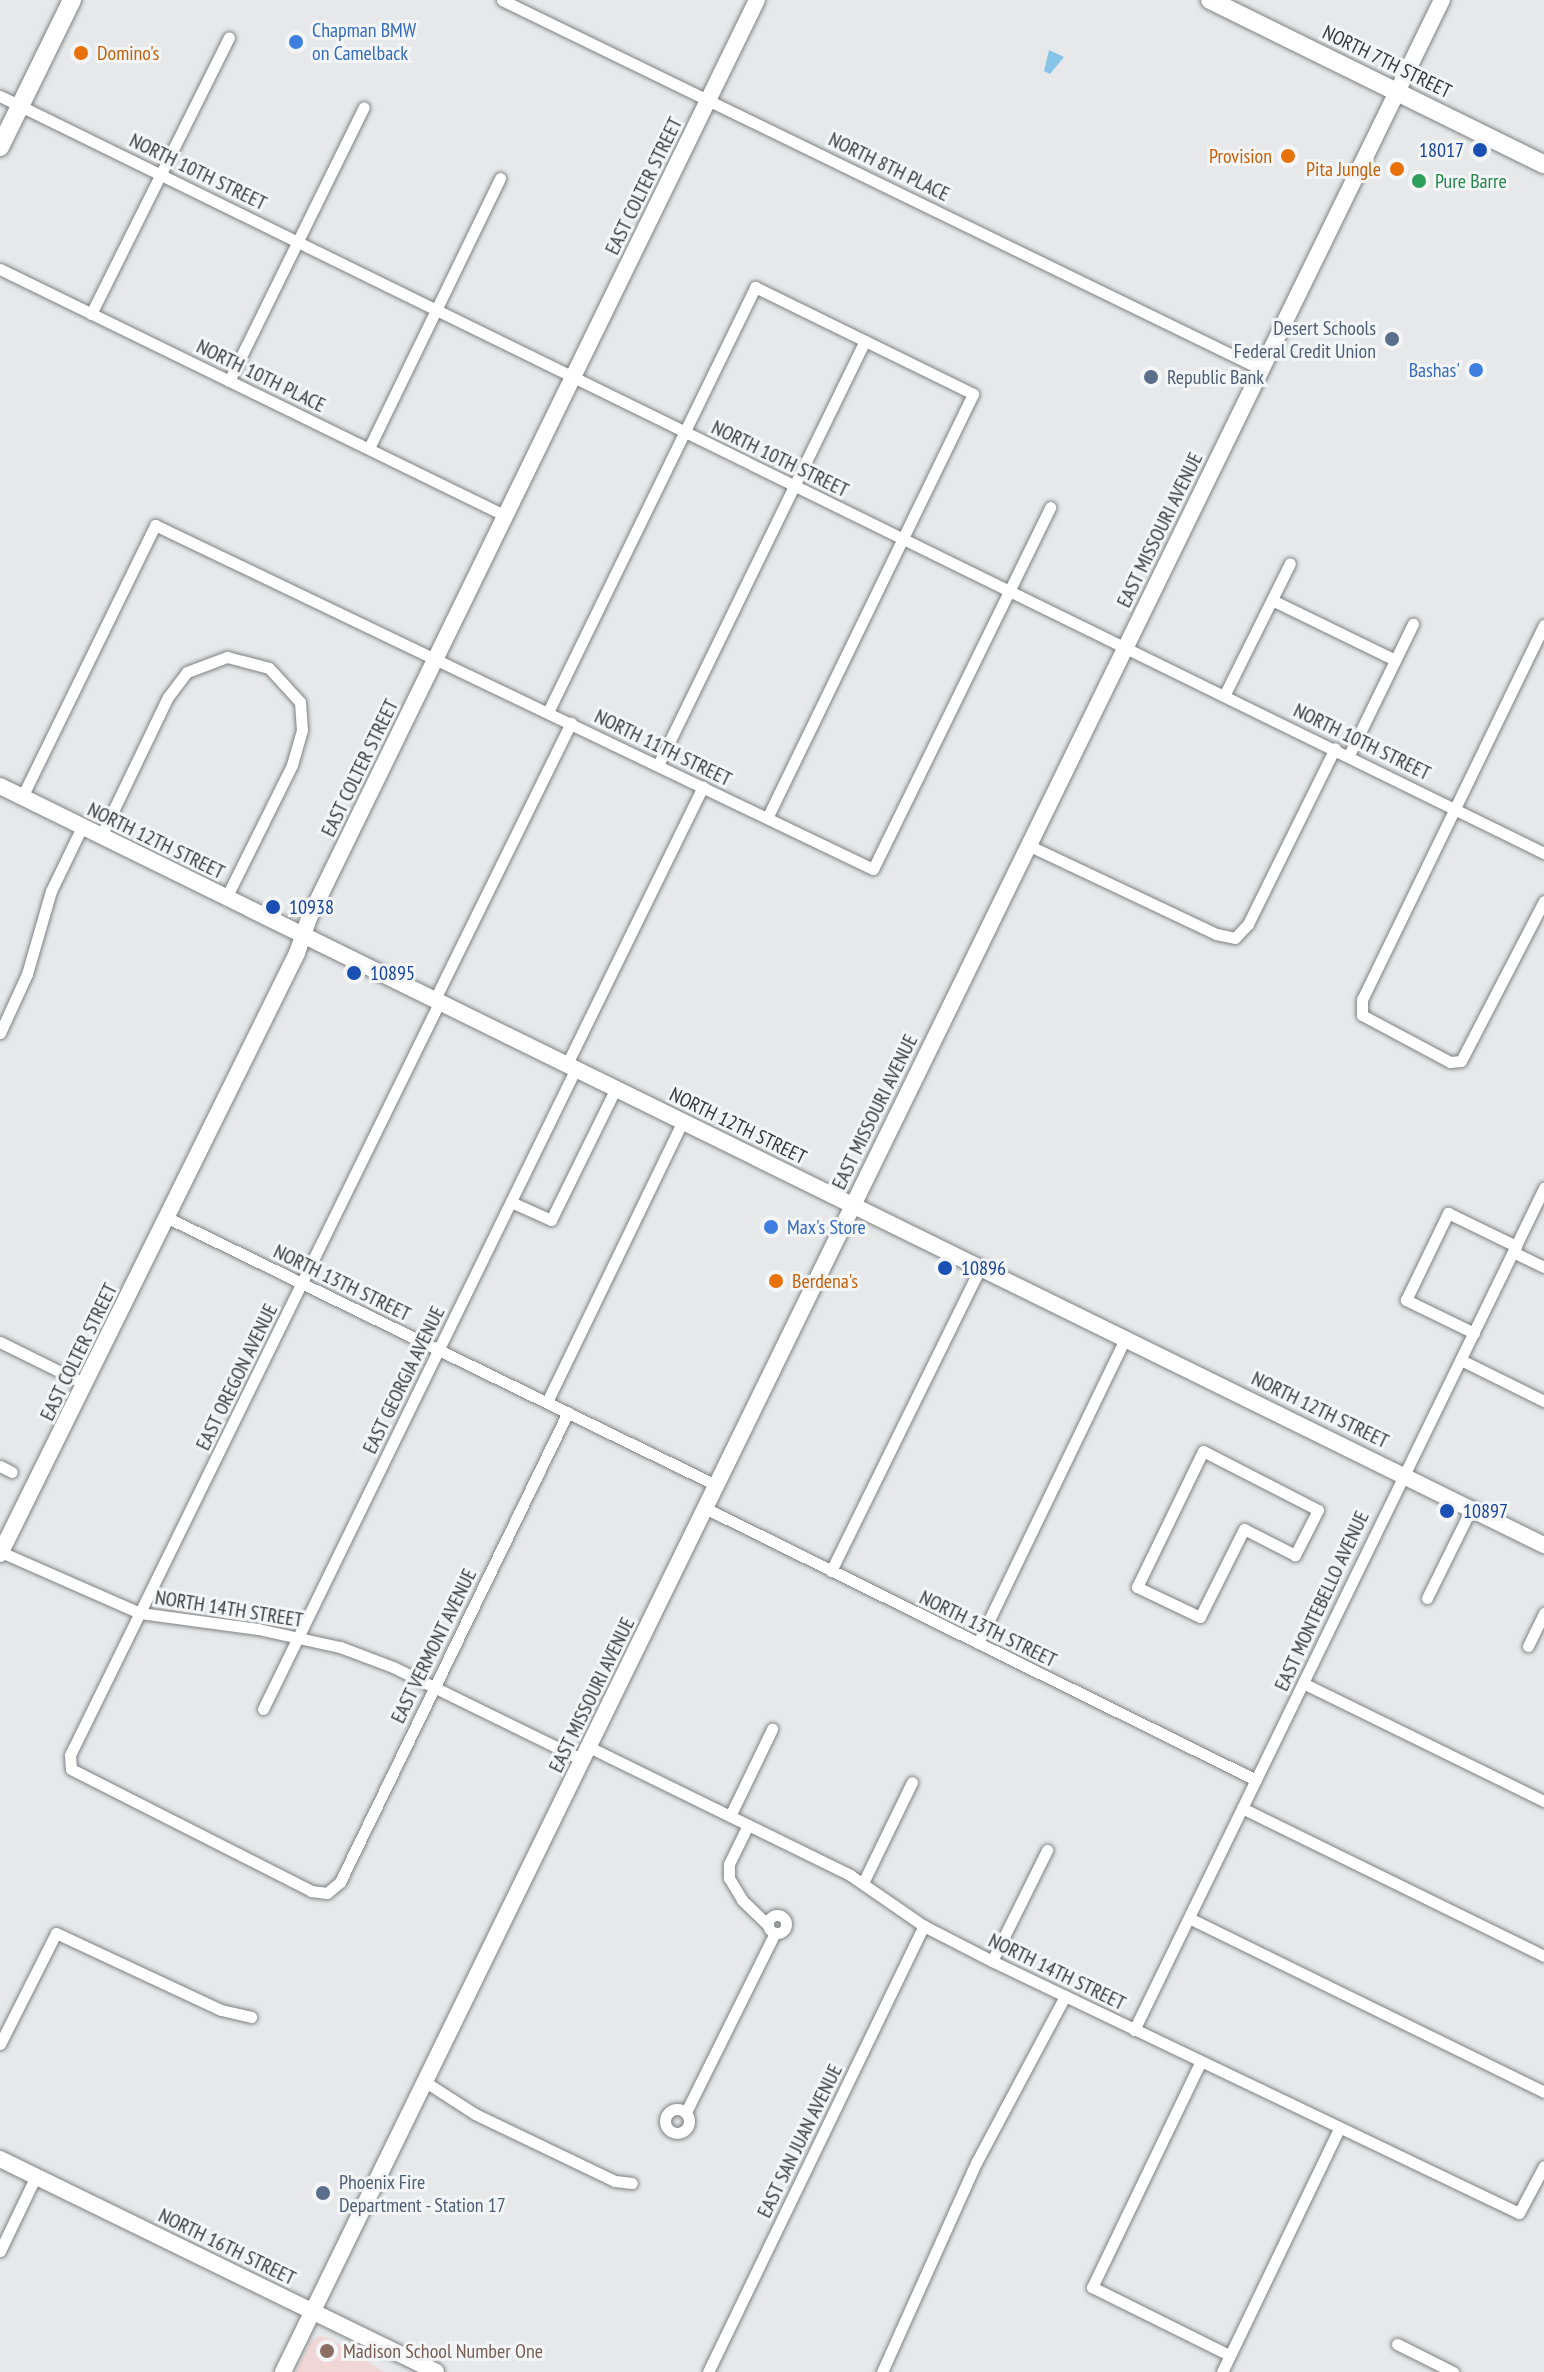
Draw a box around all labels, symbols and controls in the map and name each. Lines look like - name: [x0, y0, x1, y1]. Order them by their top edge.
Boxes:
- place label: Chapman BMW on Camelback: [312, 18, 416, 65]
- street label: NORTH 7TH STREET: [1319, 20, 1455, 104]
- marker: Chapman BMW on Camelback: [287, 33, 305, 51]
- place label: Domino's: [97, 41, 159, 65]
- marker: Domino's: [72, 44, 90, 62]
- street label: EAST COLTER STREET: [600, 113, 688, 259]
- street label: NORTH 8TH PLACE: [825, 127, 953, 207]
- street label: NORTH 10TH STREET: [126, 128, 270, 216]
- place label: 18017: [1419, 138, 1464, 162]
- marker: 18017: [1471, 141, 1489, 159]
- place label: Provision: [1209, 144, 1272, 168]
- marker: Provision: [1279, 147, 1297, 165]
- place label: Pita Jungle: [1306, 157, 1381, 181]
- marker: Pita Jungle: [1388, 160, 1406, 178]
- place label: Pure Barre: [1435, 169, 1507, 193]
- marker: Pure Barre: [1410, 172, 1428, 190]
- place label: Desert Schools Federal Credit Union: [1234, 316, 1376, 363]
- marker: Desert Schools Federal Credit Union: [1383, 330, 1401, 348]
- street label: NORTH 10TH PLACE: [193, 334, 329, 418]
- place label: Bashas': [1409, 358, 1460, 382]
- marker: Bashas': [1467, 361, 1485, 379]
- place label: Republic Bank: [1167, 365, 1264, 389]
- marker: Republic Bank: [1142, 368, 1160, 386]
- street label: NORTH 10TH STREET: [708, 415, 852, 503]
- street label: EAST MISSOURI AVENUE: [1112, 448, 1208, 612]
- street label: EAST COLTER STREET: [316, 695, 404, 841]
- street label: NORTH 10TH STREET: [1290, 698, 1434, 786]
- street label: NORTH 11TH STREET: [591, 704, 735, 792]
- street label: NORTH 12TH STREET: [84, 797, 228, 885]
- place label: 10938: [289, 895, 334, 919]
- marker: 10938: [264, 898, 282, 916]
- place label: 10895: [370, 961, 415, 985]
- marker: 10895: [345, 964, 363, 982]
- street label: EAST MISSOURI AVENUE: [827, 1030, 923, 1194]
- street label: NORTH 12TH STREET: [666, 1082, 810, 1170]
- place label: Max's Store: [787, 1215, 866, 1239]
- marker: Max's Store: [762, 1218, 780, 1236]
- street label: NORTH 13TH STREET: [270, 1239, 414, 1327]
- place label: 10896: [961, 1256, 1006, 1280]
- marker: 10896: [936, 1259, 954, 1277]
- place label: Berdena's: [792, 1269, 858, 1293]
- marker: Berdena's: [767, 1272, 785, 1290]
- street label: EAST COLTER STREET: [35, 1279, 123, 1425]
- street label: EAST OREGON AVENUE: [191, 1299, 283, 1455]
- street label: EAST GEORGIA AVENUE: [358, 1302, 450, 1458]
- street label: NORTH 12TH STREET: [1248, 1366, 1392, 1454]
- place label: 10897: [1463, 1499, 1508, 1523]
- marker: 10897: [1438, 1502, 1456, 1520]
- street label: EAST MONTEBELLO AVENUE: [1270, 1507, 1374, 1695]
- street label: EAST VERMONT AVENUE: [386, 1564, 482, 1728]
- street label: NORTH 14TH STREET: [153, 1585, 305, 1633]
- street label: NORTH 13TH STREET: [916, 1585, 1060, 1673]
- street label: EAST MISSOURI AVENUE: [544, 1613, 640, 1777]
- street label: NORTH 14TH STREET: [985, 1928, 1129, 2016]
- street label: EAST SAN JUAN AVENUE: [752, 2060, 848, 2222]
- place label: Phoenix Fire Department - Station 17: [339, 2170, 507, 2217]
- marker: Phoenix Fire Department - Station 17: [314, 2184, 332, 2202]
- street label: NORTH 16TH STREET: [155, 2203, 299, 2291]
- place label: Madison School Number One: [343, 2339, 543, 2363]
- marker: Madison School Number One: [318, 2342, 336, 2360]

